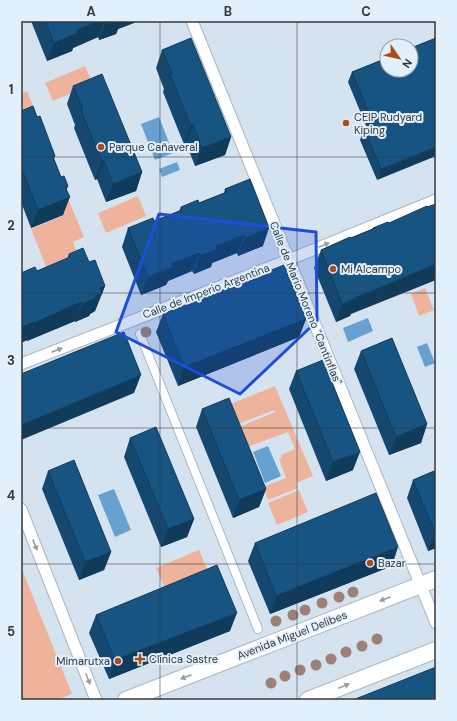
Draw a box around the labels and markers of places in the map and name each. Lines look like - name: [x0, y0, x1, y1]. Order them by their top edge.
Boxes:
- place label: CEIP Rudyard Kiping: [354, 110, 422, 137]
- marker: CEIP Rudyard Kiping: [341, 118, 351, 128]
- place label: Parque Cañaveral: [109, 140, 198, 154]
- marker: Parque Cañaveral: [96, 142, 106, 152]
- place label: Mi Alcampo: [341, 262, 401, 276]
- marker: Mi Alcampo: [328, 264, 338, 274]
- place label: Bazar: [378, 556, 406, 570]
- marker: Bazar: [365, 558, 375, 568]
- place label: Clínica Sastre: [149, 652, 218, 666]
- marker: Clínica Sastre: [134, 653, 146, 665]
- place label: Mimarutxa: [56, 654, 110, 668]
- marker: Mimarutxa: [113, 656, 123, 666]

